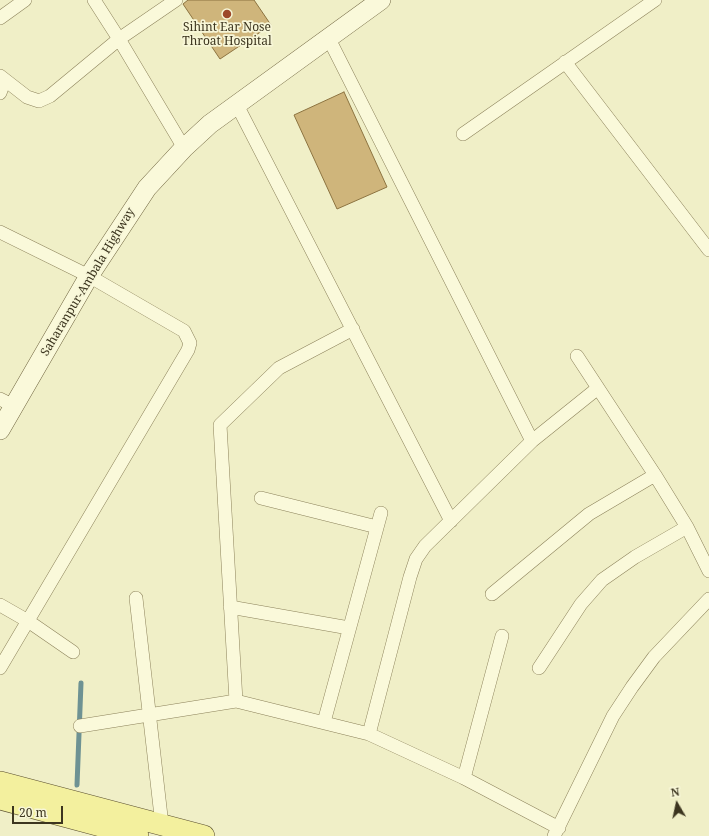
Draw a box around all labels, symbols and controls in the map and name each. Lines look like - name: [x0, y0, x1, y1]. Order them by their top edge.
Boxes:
- marker: Sihint Ear Nose Throat Hospital: [221, 8, 233, 20]
- place label: Sihint Ear Nose Throat Hospital: [182, 21, 272, 49]
- street label: Saharanpur-Ambala Highway: [38, 205, 138, 359]
- north arrow: [657, 784, 697, 824]
- text: N: [670, 784, 680, 800]
- scale bar: [14, 798, 65, 824]
- text: 20 m: [19, 804, 47, 821]

